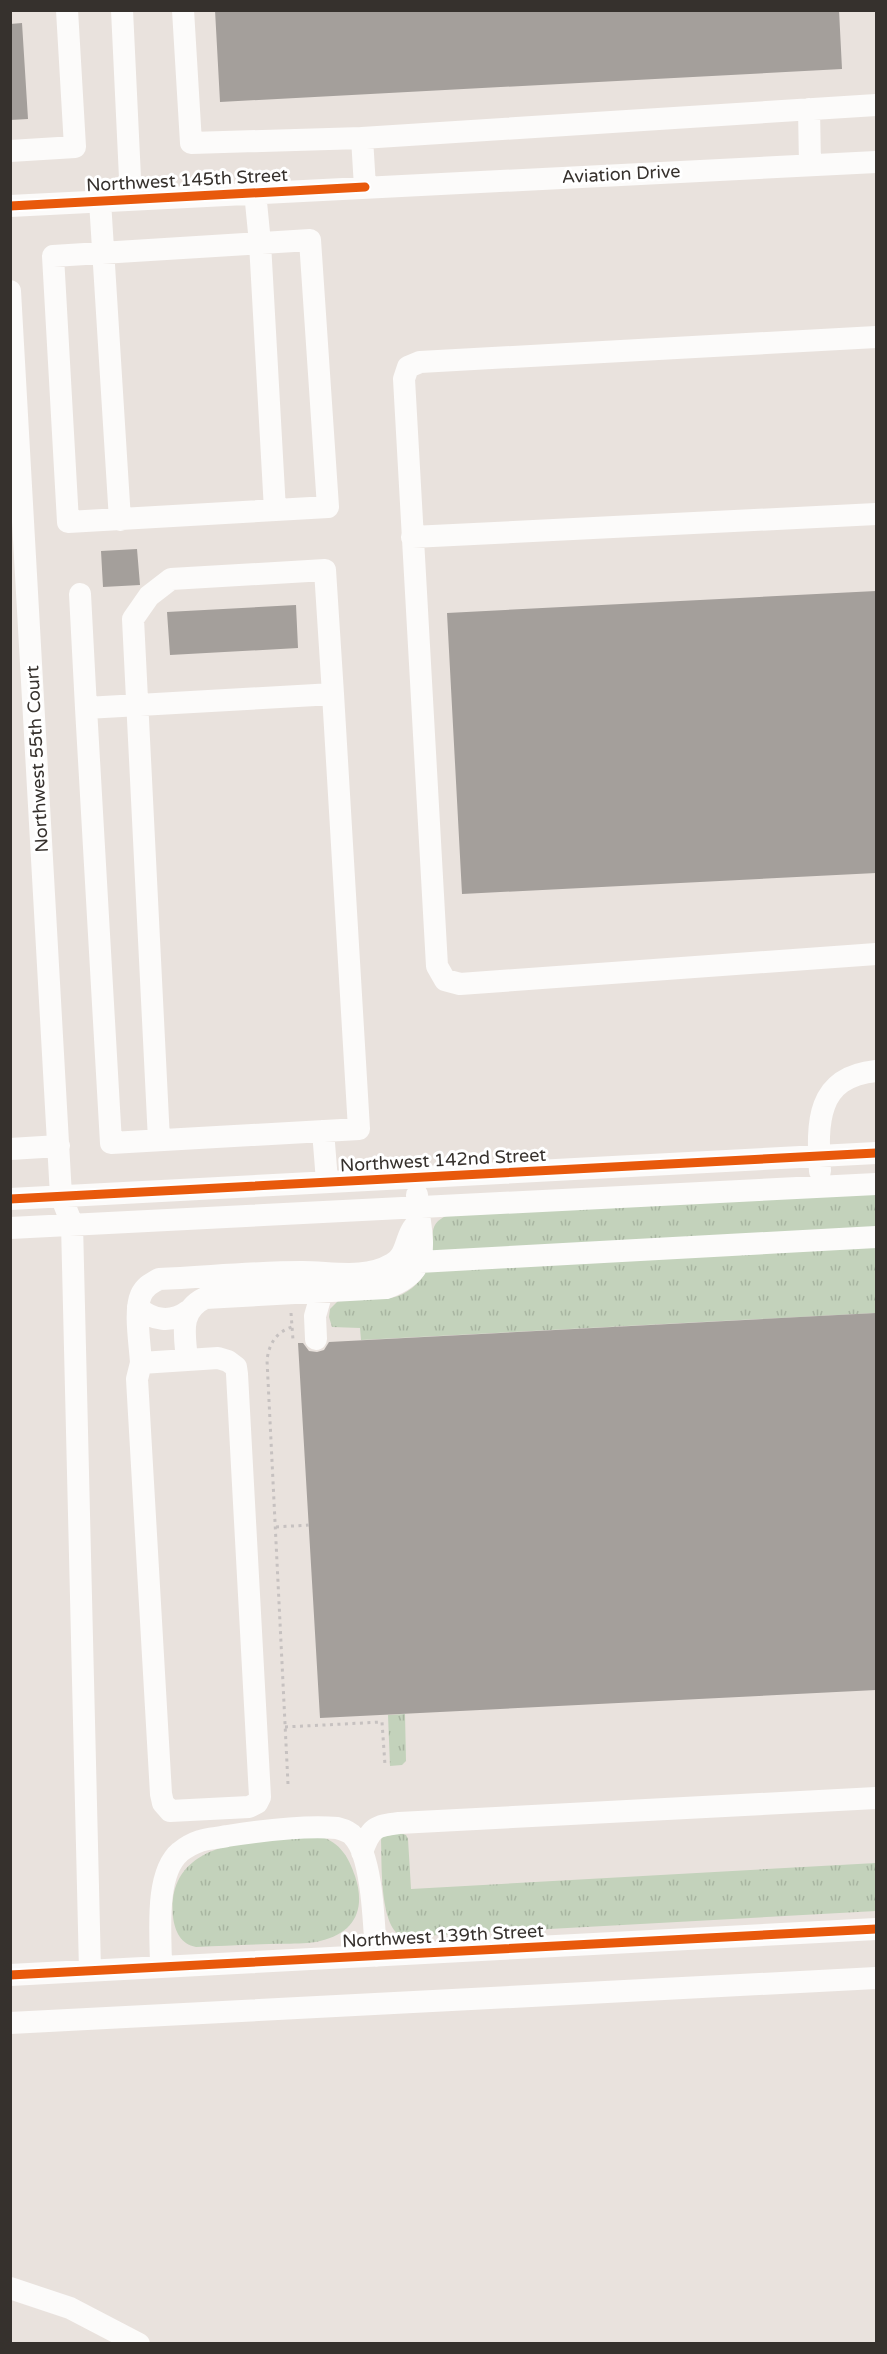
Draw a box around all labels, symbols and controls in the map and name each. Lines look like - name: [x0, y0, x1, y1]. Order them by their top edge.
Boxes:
- street label: Aviation Drive: [561, 160, 681, 188]
- street label: Northwest 145th Street: [86, 164, 289, 196]
- street label: Northwest 55th Court: [21, 665, 53, 853]
- street label: Northwest 142nd Street: [339, 1144, 547, 1176]
- street label: Northwest 139th Street: [342, 1920, 545, 1952]

